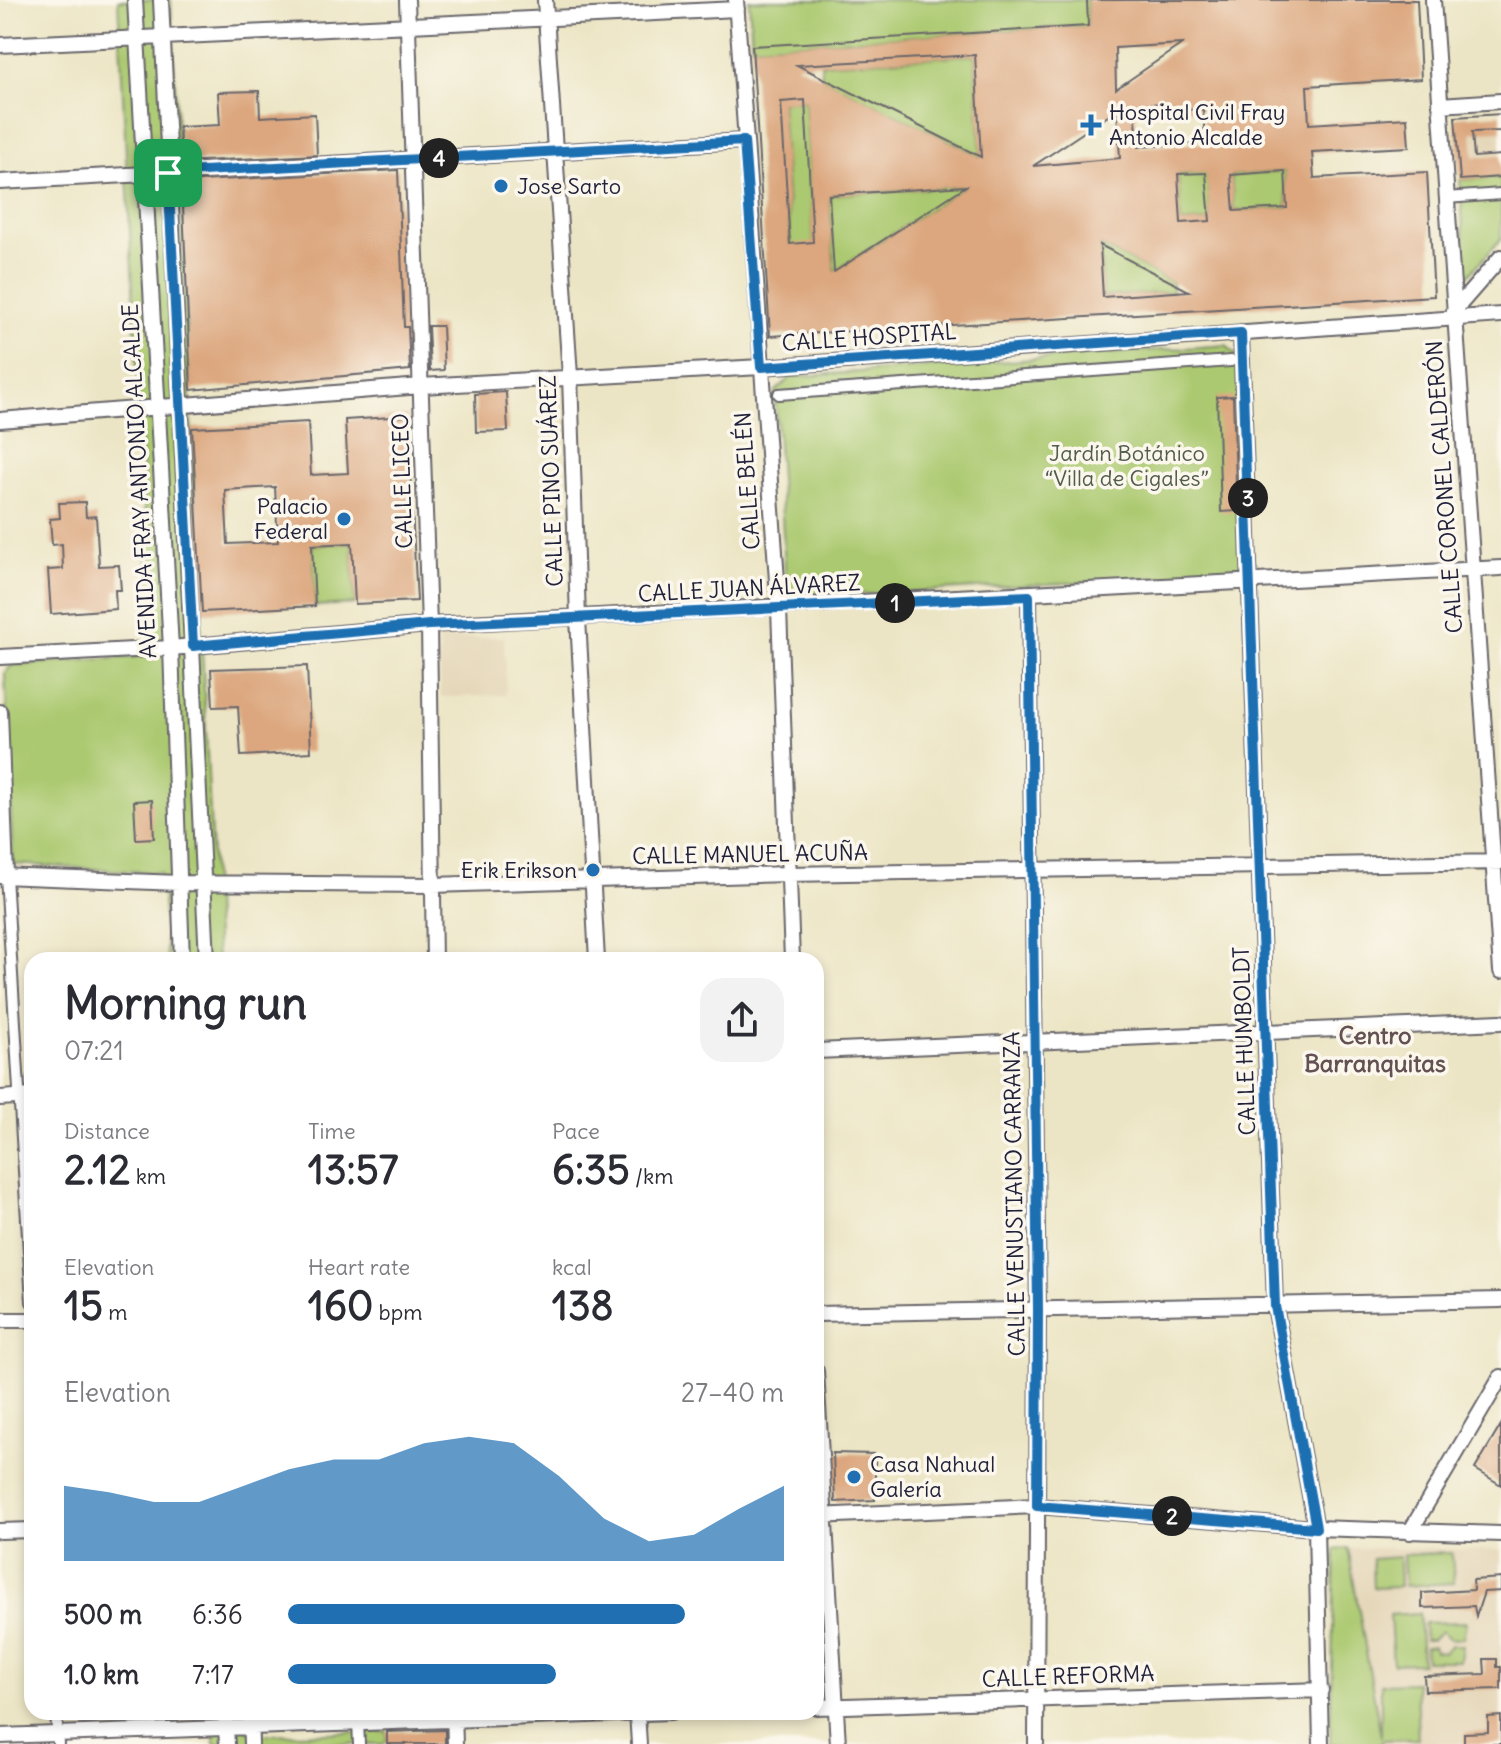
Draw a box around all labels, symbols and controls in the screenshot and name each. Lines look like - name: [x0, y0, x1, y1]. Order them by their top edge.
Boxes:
- place label: Hospital Civil Fray Antonio Alcalde: [1109, 98, 1285, 151]
- marker: Hospital Civil Fray Antonio Alcalde: [1080, 114, 1102, 136]
- pin: 4: [419, 138, 459, 178]
- pin: [134, 139, 202, 207]
- text: 4: [433, 144, 445, 172]
- icon: arrive: [146, 151, 190, 195]
- place label: Jose Sarto: [517, 172, 621, 200]
- marker: Jose Sarto: [492, 177, 510, 195]
- street label: AVENIDA FRAY ANTONIO ALCALDE: [116, 303, 162, 659]
- street label: CALLE HOSPITAL: [781, 317, 957, 357]
- street label: CALLE CORONEL CALDERÓN: [1420, 340, 1468, 634]
- street label: CALLE PINO SUÁREZ: [533, 375, 569, 587]
- street label: CALLE BELÉN: [728, 411, 766, 551]
- street label: CALLE LICEO: [386, 413, 418, 549]
- park label: Jardín Botánico “Villa de Cigales”: [1045, 439, 1209, 492]
- pin: 3: [1228, 478, 1268, 518]
- text: 3: [1242, 484, 1254, 512]
- place label: Palacio Federal: [254, 492, 328, 545]
- marker: Palacio Federal: [335, 510, 353, 528]
- street label: CALLE JUAN ÁLVAREZ: [637, 568, 861, 608]
- pin: 1: [875, 583, 915, 623]
- text: 1: [891, 589, 899, 617]
- street label: CALLE MANUEL ACUÑA: [632, 838, 868, 870]
- place label: Erik Erikson: [461, 856, 577, 884]
- marker: Erik Erikson: [584, 861, 602, 879]
- street label: CALLE HUMBOLDT: [1227, 946, 1261, 1136]
- text: Morning run: [64, 976, 307, 1031]
- button: share: [700, 978, 784, 1062]
- district label: Centro Barranquitas: [1304, 1020, 1446, 1078]
- street label: CALLE VENUSTIANO CARRANZA: [997, 1031, 1031, 1357]
- text: 07:21: [64, 1034, 124, 1067]
- text: Distance: [64, 1117, 150, 1145]
- text: Time: [308, 1117, 356, 1145]
- text: Pace: [552, 1117, 600, 1145]
- text: 2.12: [64, 1145, 130, 1195]
- text: 13:57: [308, 1145, 398, 1195]
- text: 6:35: [552, 1145, 630, 1195]
- text: km: [130, 1162, 166, 1190]
- text: /km: [630, 1162, 674, 1190]
- text: Elevation: [64, 1253, 154, 1281]
- text: Heart rate: [308, 1253, 410, 1281]
- text: kcal: [552, 1253, 592, 1281]
- text: 15: [64, 1281, 103, 1331]
- text: 160: [308, 1281, 373, 1331]
- text: 138: [552, 1281, 614, 1331]
- text: m: [103, 1298, 127, 1326]
- text: bpm: [373, 1298, 423, 1326]
- text: Elevation: [64, 1376, 171, 1409]
- text: 27–40 m: [681, 1376, 784, 1409]
- place label: Casa Nahual Galería: [870, 1450, 995, 1503]
- marker: Casa Nahual Galería: [845, 1468, 863, 1486]
- pin: 2: [1152, 1496, 1192, 1536]
- text: 2: [1166, 1502, 1178, 1530]
- text: 500 m: [64, 1598, 142, 1631]
- text: 6:36: [192, 1598, 243, 1631]
- text: 1.0 km: [64, 1658, 139, 1691]
- text: 7:17: [192, 1658, 234, 1691]
- street label: CALLE REFORMA: [981, 1659, 1155, 1693]

